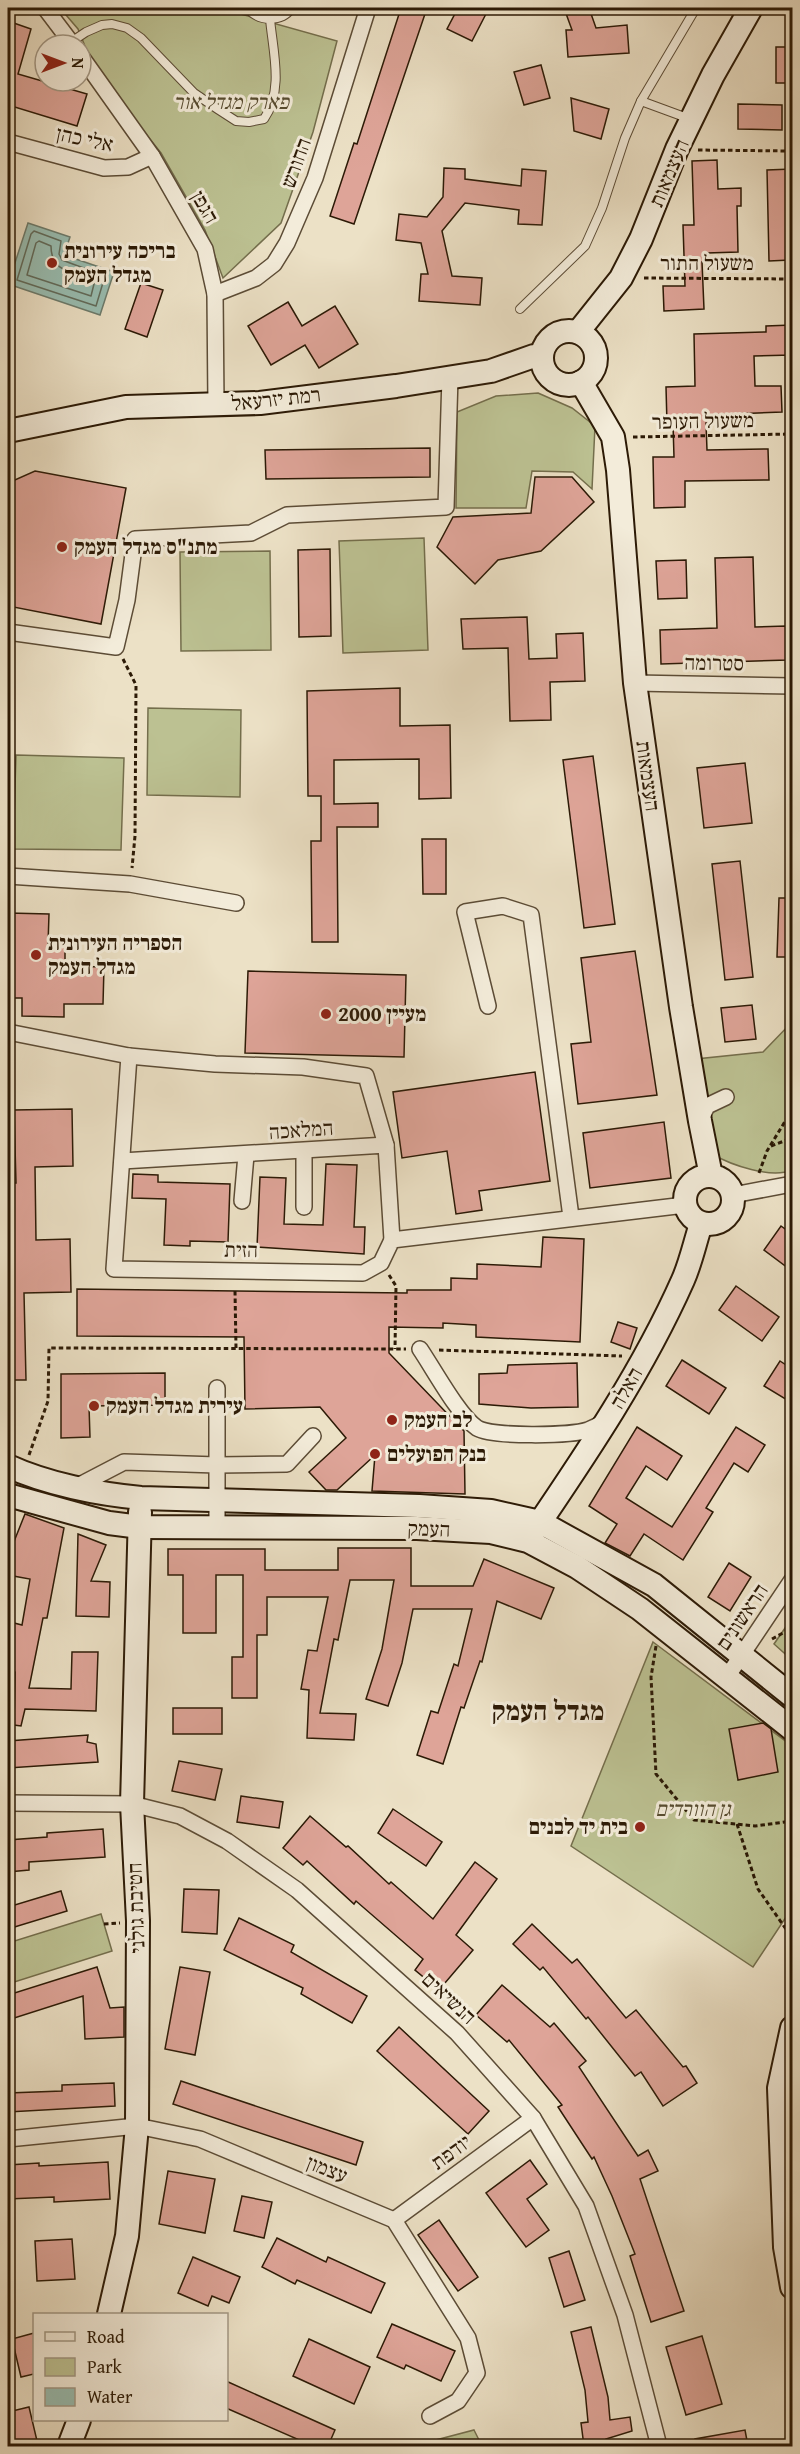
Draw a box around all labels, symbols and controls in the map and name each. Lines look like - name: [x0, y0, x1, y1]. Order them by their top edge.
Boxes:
- north arrow: [33, 33, 93, 93]
- text: N: [66, 58, 90, 69]
- park label: פארק מגדל אור: [173, 86, 290, 117]
- street label: אלי כהן: [54, 117, 117, 160]
- street label: החורש: [272, 133, 319, 192]
- street label: העצמאות: [640, 134, 697, 212]
- street label: הגפן: [184, 184, 227, 229]
- place label: בריכה עירונית מגדל העמק: [64, 235, 176, 290]
- street label: משעול התור: [660, 247, 754, 278]
- marker: בריכה עירונית מגדל העמק: [45, 256, 59, 270]
- street label: רמת יזרעאל: [230, 378, 322, 419]
- street label: משעול העופר: [652, 404, 754, 437]
- place label: מתנ"ס מגדל העמק: [74, 531, 218, 562]
- marker: מתנ"ס מגדל העמק: [55, 540, 69, 554]
- street label: סטרומה: [684, 646, 744, 679]
- street label: העצמאות: [628, 739, 669, 813]
- place label: הספריה העירונית מגדל העמק: [48, 927, 182, 982]
- marker: הספריה העירונית מגדל העמק: [29, 948, 43, 962]
- place label: מעיין 2000: [338, 998, 426, 1029]
- marker: מעיין 2000: [319, 1007, 333, 1021]
- street label: המלאכה: [268, 1112, 334, 1147]
- street label: הזית: [224, 1234, 258, 1265]
- street label: האלה: [601, 1361, 650, 1414]
- place label: עירית מגדל העמק: [106, 1390, 243, 1421]
- marker: עירית מגדל העמק: [87, 1399, 101, 1413]
- place label: לב העמק: [404, 1404, 473, 1435]
- marker: לב העמק: [385, 1413, 399, 1427]
- place label: בנק הפועלים: [387, 1438, 486, 1469]
- marker: בנק הפועלים: [368, 1447, 382, 1461]
- street label: העמק: [407, 1512, 451, 1545]
- street label: הראשונים: [708, 1577, 775, 1656]
- district label: מגדל העמק: [492, 1690, 604, 1730]
- park label: גן הוורדים: [655, 1793, 733, 1824]
- place label: בית יד לבנים: [529, 1811, 628, 1842]
- marker: בית יד לבנים: [633, 1820, 647, 1834]
- street label: חטיבת גולני: [118, 1862, 153, 1954]
- street label: הנשיאים: [415, 1964, 484, 2031]
- street label: יודפת: [424, 2126, 478, 2177]
- street label: עצמון: [302, 2146, 352, 2191]
- legend: [33, 2313, 228, 2421]
- text: Road: [87, 2323, 125, 2350]
- text: Park: [87, 2353, 123, 2380]
- text: Water: [87, 2383, 133, 2410]

